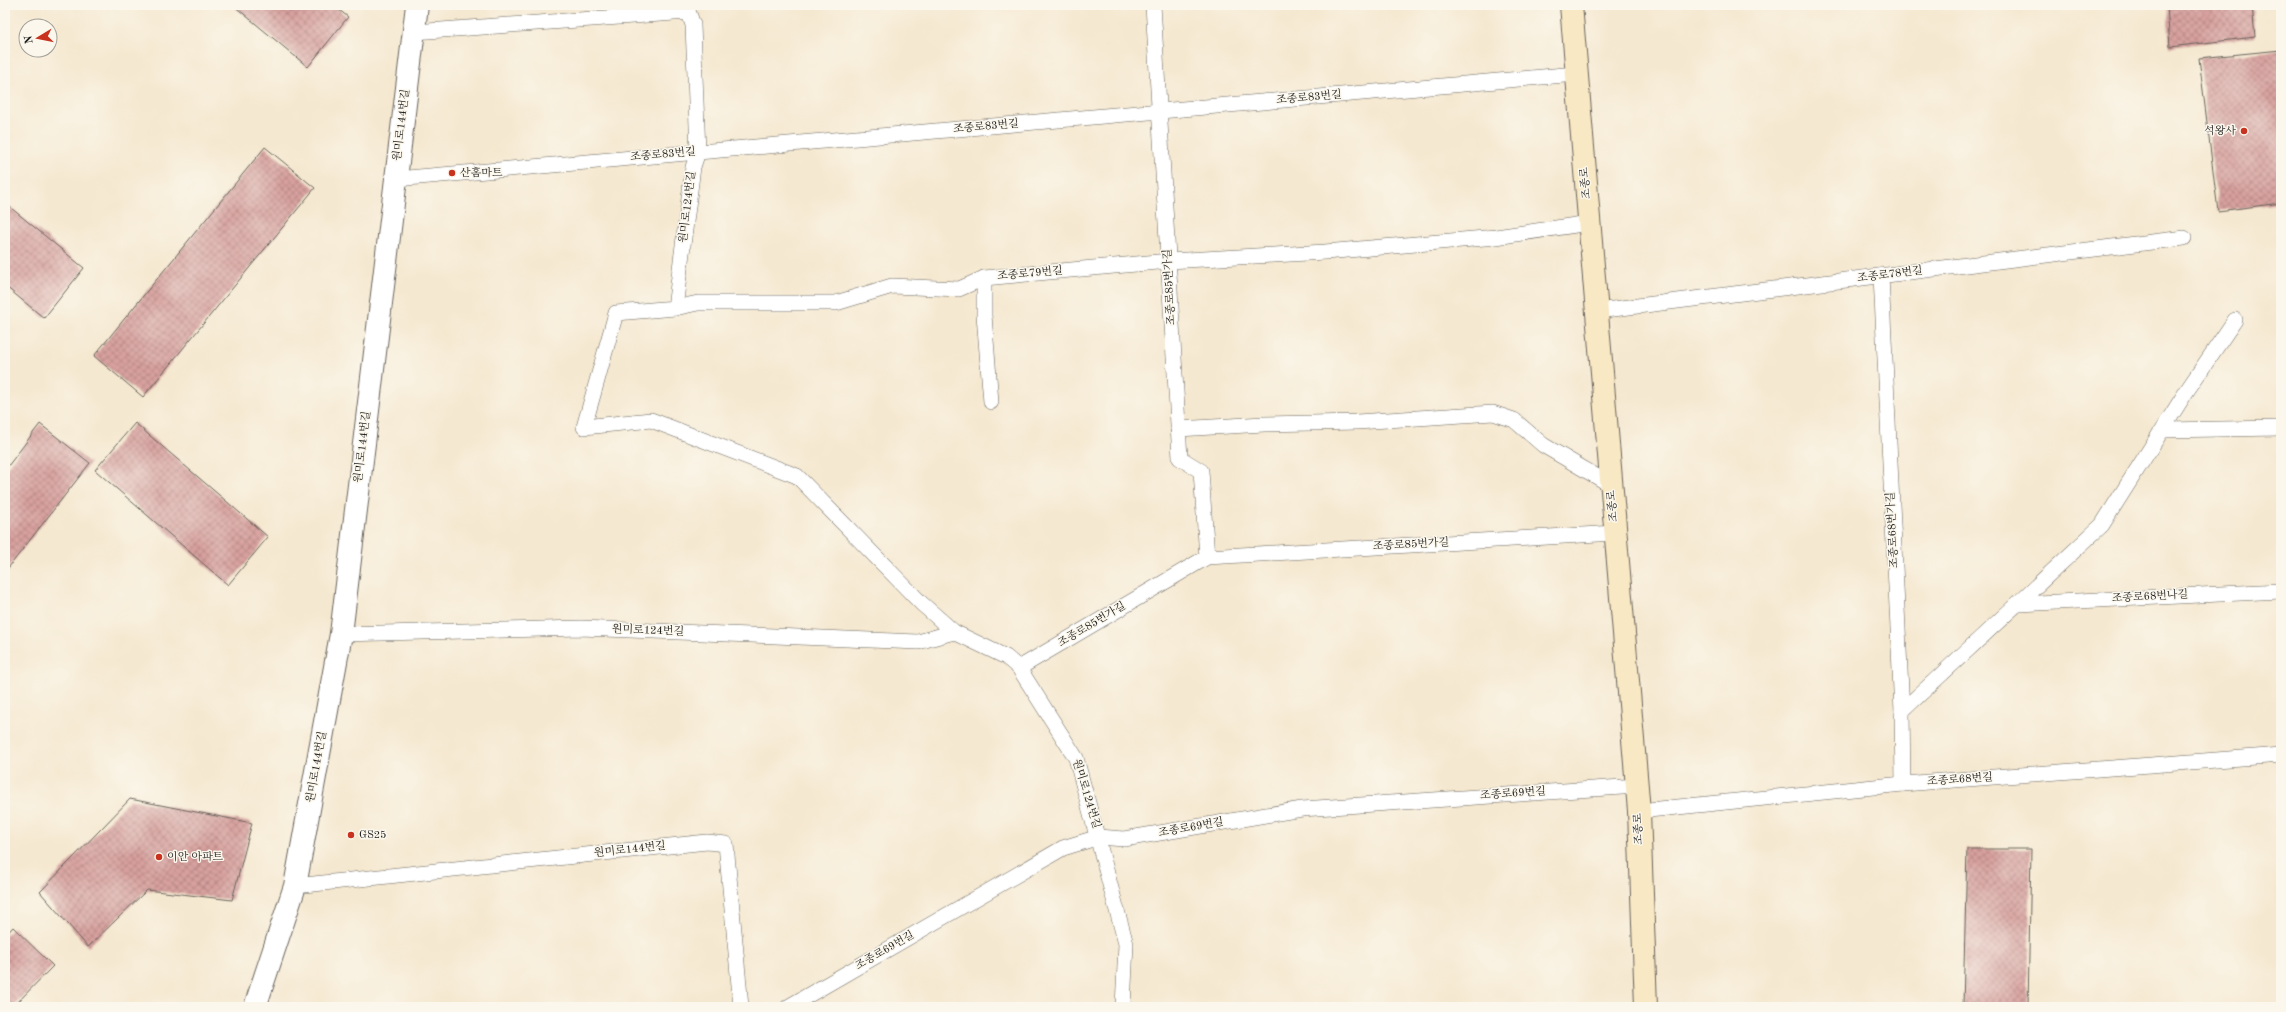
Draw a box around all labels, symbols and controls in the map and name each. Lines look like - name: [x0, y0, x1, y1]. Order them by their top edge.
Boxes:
- north arrow: [18, 18, 58, 58]
- text: N: [23, 34, 36, 45]
- street label: 원미로144번길: [391, 88, 412, 162]
- street label: 조종로83번길: [1276, 89, 1342, 106]
- street label: 조종로83번길: [953, 118, 1019, 135]
- place label: 석왕사: [2204, 125, 2236, 137]
- marker: 석왕사: [2239, 126, 2249, 136]
- street label: 조종로83번길: [630, 146, 696, 163]
- place label: 산홈마트: [460, 166, 503, 179]
- street label: 조종로: [1578, 166, 1593, 199]
- marker: 산홈마트: [447, 168, 457, 178]
- street label: 원미로124번길: [677, 170, 698, 244]
- street label: 조종로85번가길: [1162, 249, 1177, 326]
- street label: 조종로79번길: [997, 265, 1063, 282]
- street label: 조종로78번길: [1857, 265, 1923, 284]
- street label: 원미로144번길: [352, 410, 373, 484]
- street label: 조종로: [1605, 489, 1620, 522]
- street label: 조종로68번가길: [1885, 492, 1900, 569]
- street label: 조종로85번가길: [1372, 537, 1449, 552]
- street label: 조종로68번나길: [2111, 589, 2188, 604]
- street label: 조종로85번가길: [1056, 600, 1128, 649]
- street label: 원미로124번길: [612, 623, 684, 638]
- street label: 원미로144번길: [304, 730, 329, 804]
- street label: 원미로124번길: [1070, 758, 1103, 830]
- street label: 조종로68번길: [1927, 771, 1993, 788]
- street label: 조종로69번길: [1480, 785, 1546, 802]
- street label: 조종로: [1632, 813, 1645, 845]
- street label: 조종로69번길: [1157, 816, 1224, 839]
- marker: GS25: [346, 830, 356, 840]
- place label: GS25: [359, 830, 387, 841]
- street label: 원미로144번길: [593, 840, 667, 859]
- place label: 이안 아파트: [167, 851, 224, 863]
- marker: 이안 아파트: [154, 852, 164, 862]
- street label: 조종로69번길: [853, 929, 916, 972]

